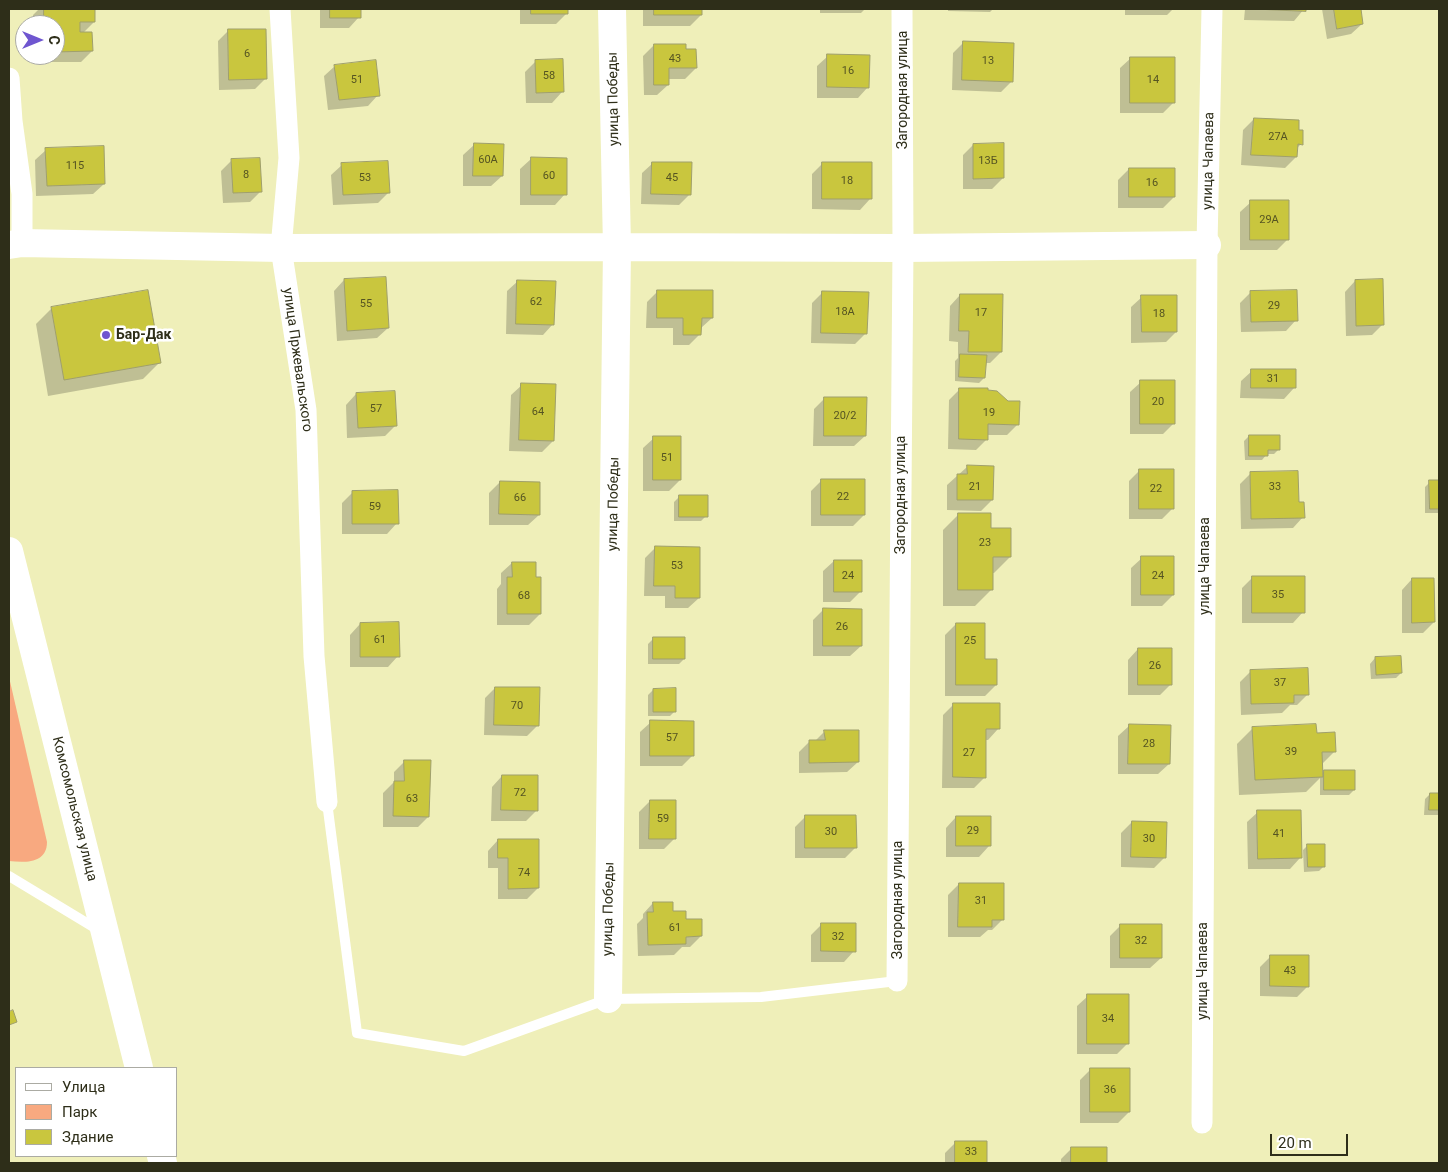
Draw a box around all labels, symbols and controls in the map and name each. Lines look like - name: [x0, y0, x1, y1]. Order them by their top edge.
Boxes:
- north arrow: [15, 15, 65, 65]
- street label: Загородная улица: [895, 31, 911, 149]
- text: С: [46, 35, 62, 45]
- house number: 6: [244, 47, 250, 61]
- street label: улица Победы: [605, 52, 623, 146]
- house number: 43: [669, 52, 681, 66]
- house number: 13: [982, 54, 994, 68]
- house number: 16: [842, 64, 854, 78]
- house number: 58: [543, 69, 555, 83]
- house number: 51: [351, 73, 363, 87]
- house number: 14: [1147, 73, 1159, 87]
- street label: улица Чапаева: [1200, 112, 1218, 210]
- house number: 27А: [1268, 130, 1288, 144]
- house number: 60А: [478, 153, 498, 167]
- house number: 13Б: [978, 154, 998, 168]
- house number: 115: [66, 159, 84, 173]
- house number: 8: [243, 168, 249, 182]
- house number: 60: [543, 169, 555, 183]
- house number: 53: [359, 171, 371, 185]
- house number: 45: [666, 171, 678, 185]
- house number: 18: [841, 174, 853, 188]
- house number: 16: [1146, 176, 1158, 190]
- house number: 29А: [1259, 213, 1279, 227]
- street label: улица Пржевальского: [279, 287, 315, 433]
- house number: 62: [530, 295, 542, 309]
- house number: 55: [360, 297, 372, 311]
- house number: 29: [1268, 299, 1280, 313]
- house number: 18А: [835, 305, 855, 319]
- house number: 17: [975, 306, 987, 320]
- house number: 18: [1153, 307, 1165, 321]
- place label: Бар-Дак: [116, 327, 171, 343]
- marker: Бар-Дак: [100, 329, 112, 341]
- house number: 31: [1267, 372, 1279, 386]
- house number: 20: [1152, 395, 1164, 409]
- house number: 57: [370, 402, 382, 416]
- house number: 64: [532, 405, 544, 419]
- house number: 19: [983, 406, 995, 420]
- house number: 20/2: [833, 409, 857, 423]
- street label: Загородная улица: [893, 436, 909, 554]
- house number: 51: [661, 451, 673, 465]
- street label: улица Победы: [605, 457, 623, 551]
- house number: 21: [969, 480, 981, 494]
- house number: 33: [1269, 480, 1281, 494]
- house number: 22: [1150, 482, 1162, 496]
- house number: 22: [837, 490, 849, 504]
- house number: 66: [514, 491, 526, 505]
- house number: 59: [369, 500, 381, 514]
- street label: улица Чапаева: [1197, 517, 1213, 615]
- house number: 23: [979, 536, 991, 550]
- house number: 53: [671, 559, 683, 573]
- house number: 24: [842, 569, 854, 583]
- house number: 24: [1152, 569, 1164, 583]
- house number: 35: [1272, 588, 1284, 602]
- house number: 68: [518, 589, 530, 603]
- house number: 26: [836, 620, 848, 634]
- house number: 61: [374, 633, 386, 647]
- house number: 25: [964, 634, 976, 648]
- house number: 26: [1149, 659, 1161, 673]
- house number: 37: [1274, 676, 1286, 690]
- house number: 70: [511, 699, 523, 713]
- house number: 57: [666, 731, 678, 745]
- street label: Комсомольская улица: [48, 735, 100, 883]
- house number: 28: [1143, 737, 1155, 751]
- house number: 39: [1285, 745, 1297, 759]
- house number: 27: [963, 746, 975, 760]
- house number: 72: [514, 786, 526, 800]
- house number: 63: [406, 792, 418, 806]
- house number: 59: [657, 812, 669, 826]
- house number: 29: [967, 824, 979, 838]
- house number: 30: [825, 825, 837, 839]
- house number: 41: [1273, 827, 1285, 841]
- house number: 30: [1143, 832, 1155, 846]
- street label: Загородная улица: [890, 841, 906, 959]
- street label: улица Победы: [600, 862, 618, 956]
- house number: 74: [518, 866, 530, 880]
- house number: 31: [975, 894, 987, 908]
- house number: 61: [669, 921, 681, 935]
- street label: улица Чапаева: [1195, 922, 1211, 1020]
- house number: 32: [832, 930, 844, 944]
- house number: 32: [1135, 934, 1147, 948]
- house number: 43: [1284, 964, 1296, 978]
- house number: 34: [1102, 1012, 1114, 1026]
- legend: [15, 1067, 178, 1157]
- text: Улица: [62, 1078, 105, 1096]
- house number: 36: [1104, 1083, 1116, 1097]
- text: Парк: [62, 1103, 97, 1121]
- scale bar: [1273, 1124, 1350, 1156]
- text: Здание: [62, 1128, 113, 1146]
- text: 20 m: [1278, 1134, 1312, 1152]
- house number: 33: [965, 1145, 977, 1159]

